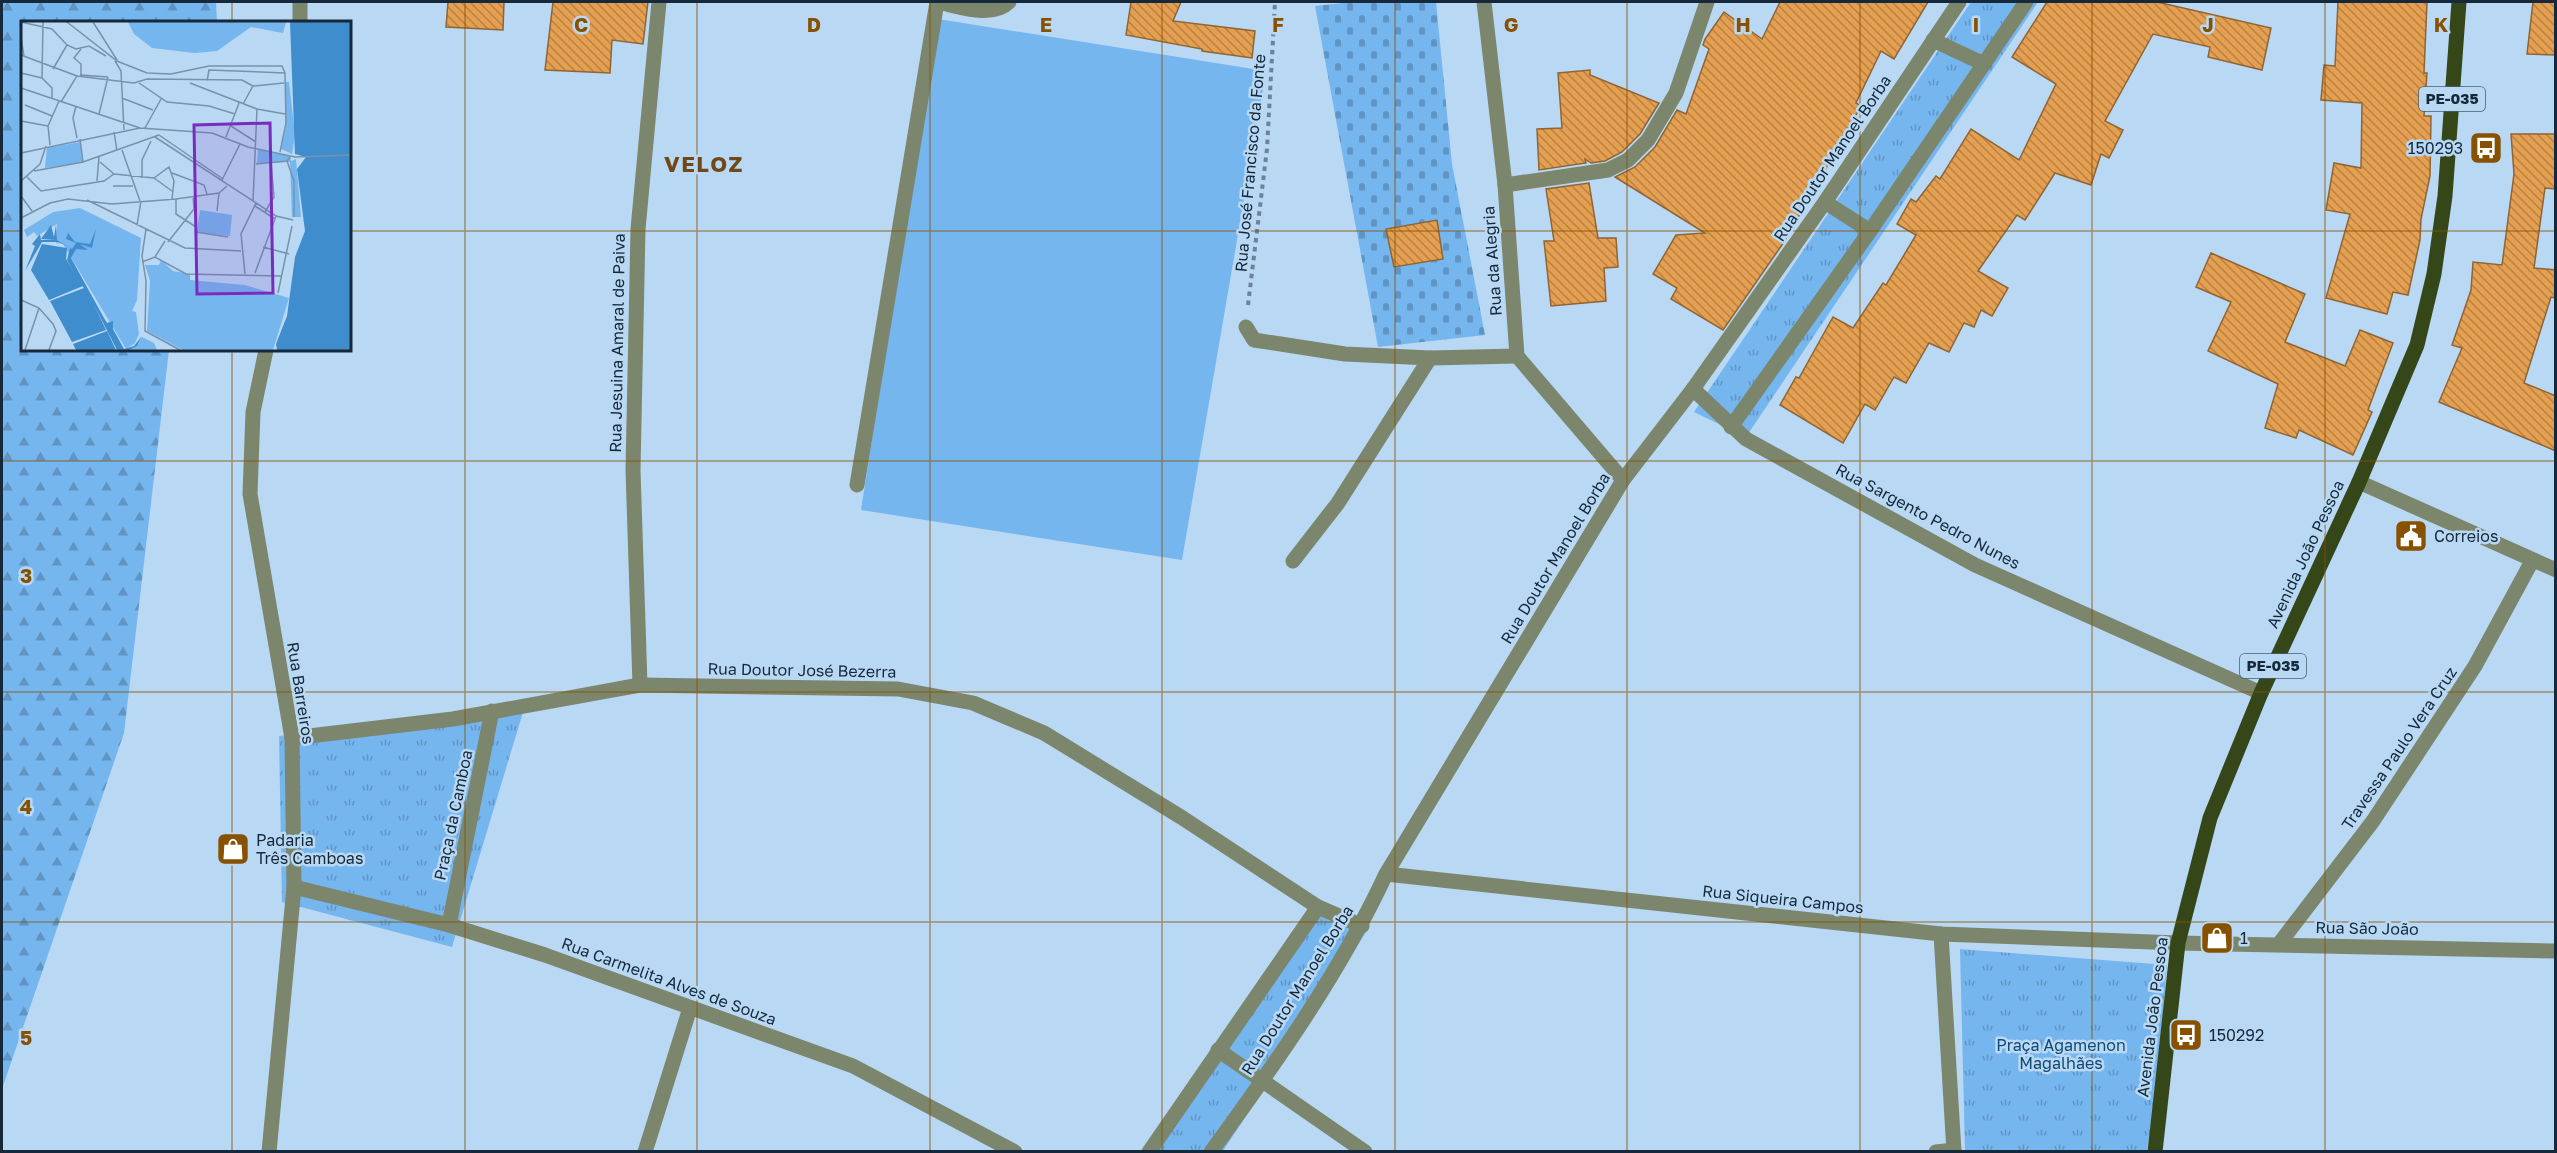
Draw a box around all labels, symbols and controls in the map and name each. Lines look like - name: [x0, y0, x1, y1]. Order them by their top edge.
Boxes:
- text: C: [574, 12, 588, 36]
- text: D: [807, 12, 821, 36]
- text: E: [1040, 12, 1052, 36]
- text: F: [1272, 12, 1284, 36]
- text: G: [1504, 12, 1518, 36]
- text: H: [1735, 12, 1751, 36]
- text: I: [1973, 12, 1979, 36]
- text: J: [2202, 12, 2214, 36]
- text: K: [2434, 12, 2449, 36]
- inset map: [21, 21, 351, 351]
- street label: Rua José Francisco da Fonte: [1230, 53, 1270, 273]
- street label: Rua Doutor Manoel Borba: [1769, 71, 1895, 245]
- road number: PE-035: [2419, 87, 2485, 111]
- bus stop icon: 150293: [2468, 130, 2504, 166]
- place label: 150293: [2408, 138, 2463, 158]
- district label: VELOZ: [664, 150, 744, 177]
- street label: Rua da Alegria: [1478, 205, 1506, 317]
- street label: Rua Jesuina Amaral de Paiva: [605, 233, 629, 453]
- street label: Rua Sargento Pedro Nunes: [1832, 459, 2024, 573]
- street label: Rua Doutor Manoel Borba: [1496, 469, 1614, 647]
- street label: Avenida João Pessoa: [2262, 477, 2348, 631]
- public building icon: Correios: [2393, 518, 2429, 554]
- place label: Correios: [2434, 526, 2498, 546]
- text: 3: [20, 563, 32, 587]
- street label: Rua Barreiros: [283, 641, 319, 745]
- road number: PE-035: [2240, 654, 2306, 678]
- street label: Rua Doutor José Bezerra: [707, 658, 897, 682]
- street label: Travessa Paulo Vera Cruz: [2337, 663, 2461, 833]
- street label: Praça da Camboa: [429, 748, 477, 882]
- text: 4: [20, 794, 32, 818]
- place label: Padaria Três Camboas: [256, 830, 363, 868]
- shop icon: Padaria Três Camboas: [215, 831, 251, 867]
- street label: Rua Siqueira Campos: [1701, 881, 1865, 917]
- street label: Rua Doutor Manoel Borba: [1237, 902, 1357, 1078]
- street label: Rua São João: [2315, 917, 2419, 939]
- shop icon: 1: [2199, 920, 2235, 956]
- place label: 1: [2240, 928, 2248, 948]
- street label: Rua Carmelita Alves de Souza: [559, 933, 779, 1029]
- street label: Avenida João Pessoa: [2132, 936, 2172, 1098]
- bus stop icon: 150292: [2168, 1017, 2204, 1053]
- text: 5: [20, 1025, 32, 1049]
- place label: 150292: [2209, 1025, 2264, 1045]
- park label: Praça Agamenon Magalhães: [1996, 1035, 2126, 1073]

